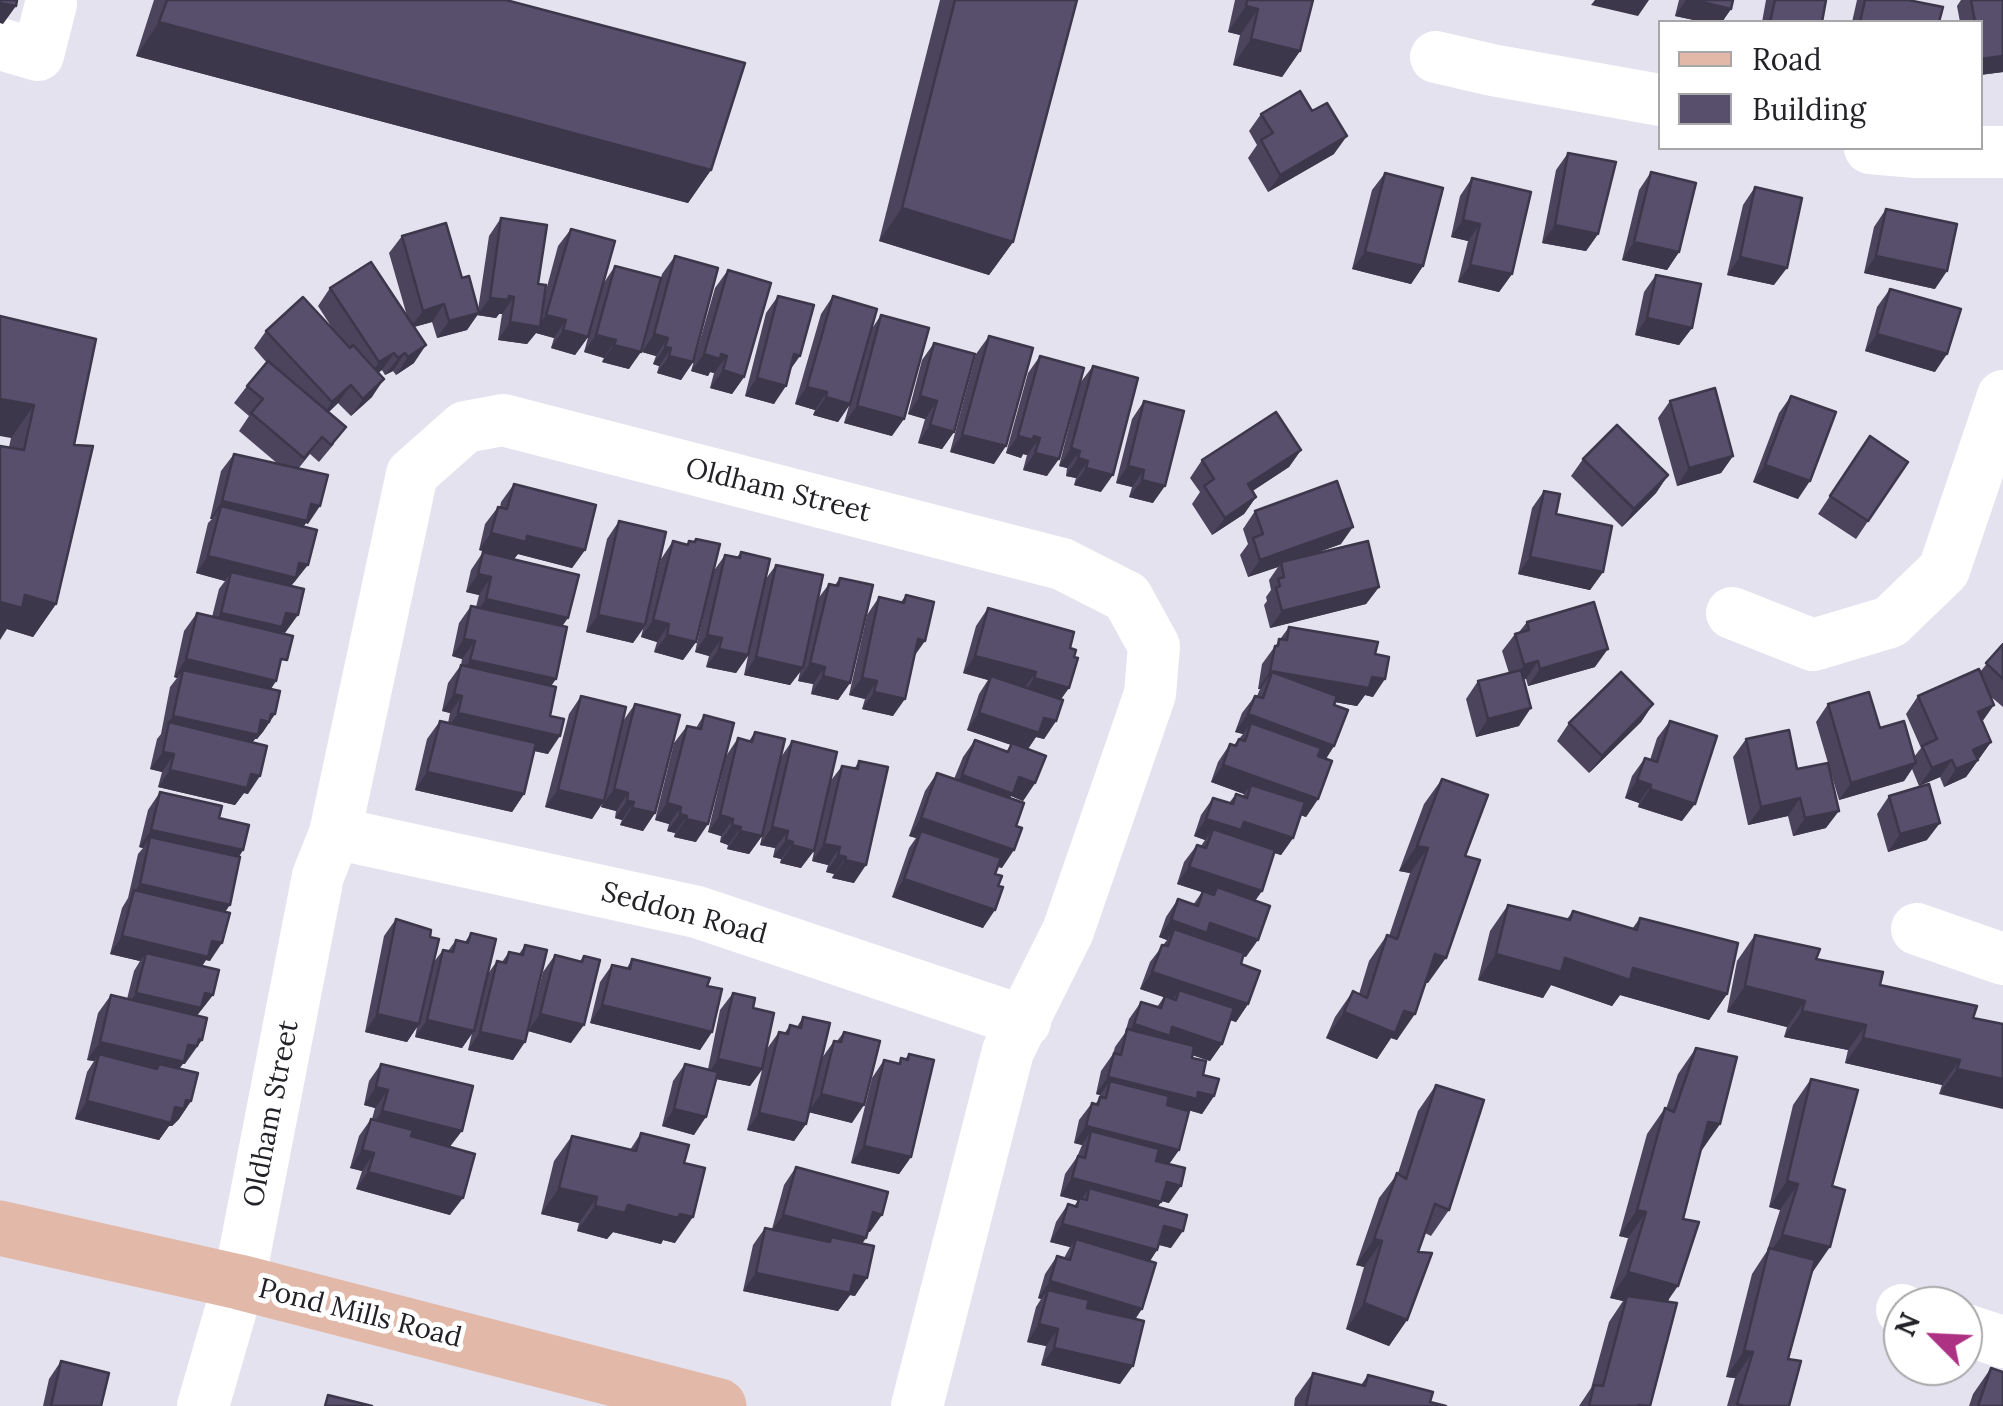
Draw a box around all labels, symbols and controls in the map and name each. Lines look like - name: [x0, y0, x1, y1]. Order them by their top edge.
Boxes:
- legend: [1658, 20, 1983, 150]
- text: Road: [1752, 40, 1822, 78]
- text: Building: [1752, 90, 1866, 128]
- street label: Oldham Street: [682, 452, 874, 530]
- street label: Seddon Road: [597, 876, 771, 952]
- street label: Oldham Street: [237, 1018, 307, 1210]
- street label: Pond Mills Road: [255, 1273, 465, 1355]
- north arrow: [1883, 1286, 1983, 1386]
- text: N: [1887, 1307, 1928, 1342]

